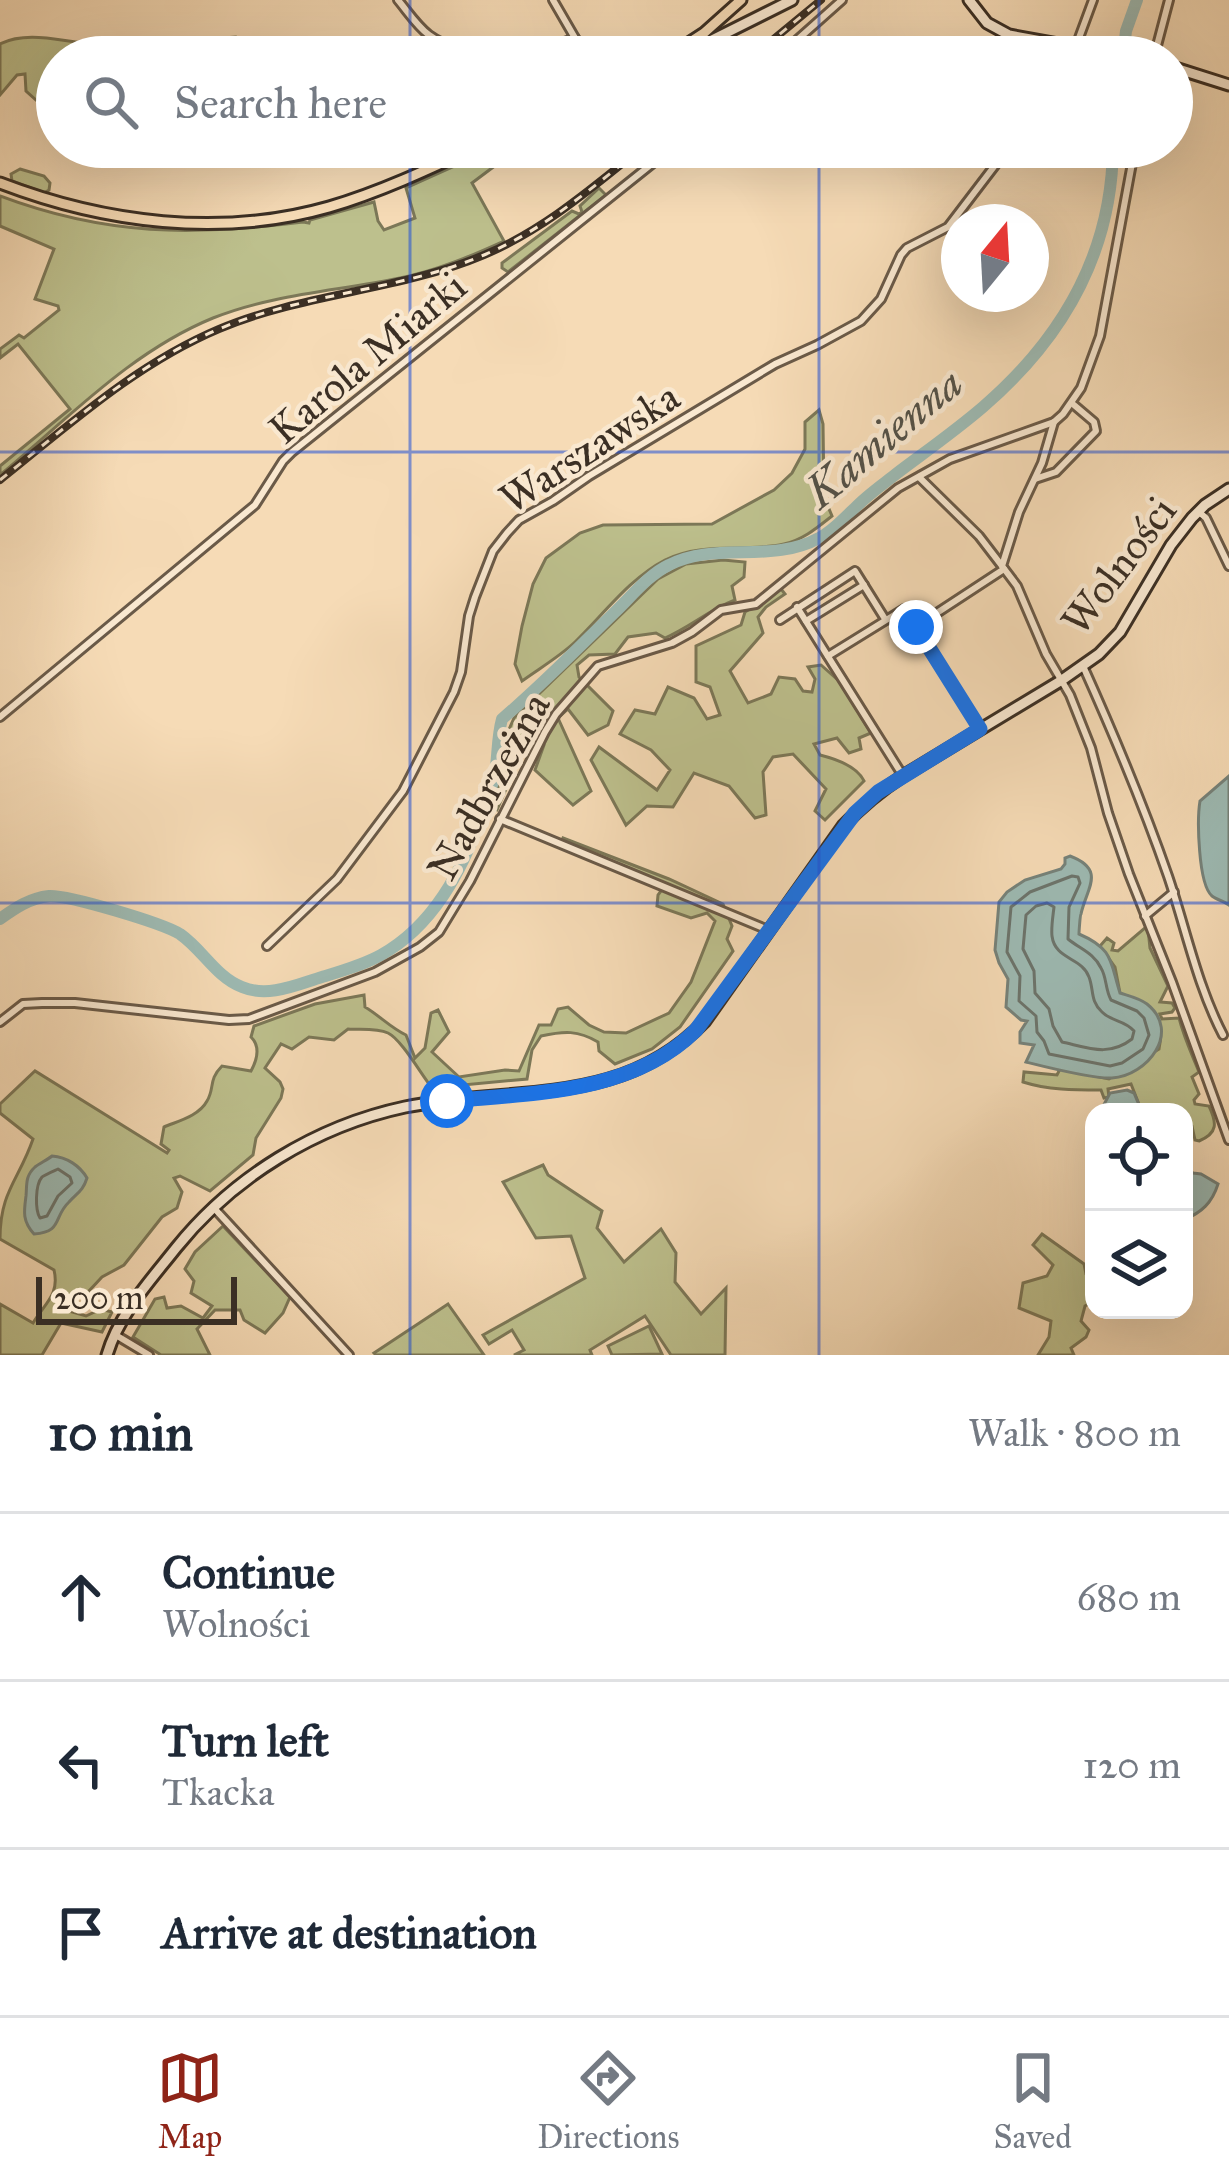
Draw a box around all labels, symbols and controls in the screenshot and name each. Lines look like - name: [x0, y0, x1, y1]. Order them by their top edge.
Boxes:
- search box: [36, 36, 1193, 168]
- icon: search: [78, 69, 144, 135]
- text: Search here: [174, 75, 387, 130]
- north arrow: [941, 204, 1049, 312]
- street label: Karola Miarki: [258, 260, 477, 455]
- water label: Kamienna: [792, 356, 973, 521]
- street label: Warszawska: [490, 370, 689, 525]
- street label: Wolności: [1050, 486, 1188, 645]
- route end: [889, 600, 943, 654]
- street label: Nadbrzeżna: [416, 683, 562, 889]
- route start: [420, 1074, 474, 1128]
- map controls: [1085, 1103, 1193, 1319]
- button: locate: [1085, 1103, 1193, 1211]
- button: layers: [1085, 1211, 1193, 1319]
- scale bar: [36, 1271, 237, 1324]
- text: 200 m: [54, 1278, 144, 1318]
- text: 10 min: [48, 1402, 193, 1464]
- text: Walk · 800 m: [968, 1409, 1181, 1457]
- text: Continue: [162, 1545, 335, 1600]
- icon: ahead: [48, 1564, 114, 1630]
- text: 680 m: [1076, 1573, 1181, 1621]
- text: Wolności: [162, 1600, 310, 1648]
- text: Turn left: [162, 1713, 329, 1768]
- icon: left: [48, 1732, 114, 1798]
- text: 120 m: [1082, 1741, 1181, 1789]
- text: Tkacka: [162, 1768, 274, 1816]
- icon: arrive: [48, 1900, 114, 1966]
- text: Arrive at destination: [162, 1905, 537, 1960]
- tab: Map: [157, 2045, 223, 2157]
- tab: Directions: [537, 2045, 679, 2157]
- tab: Saved: [994, 2045, 1072, 2157]

